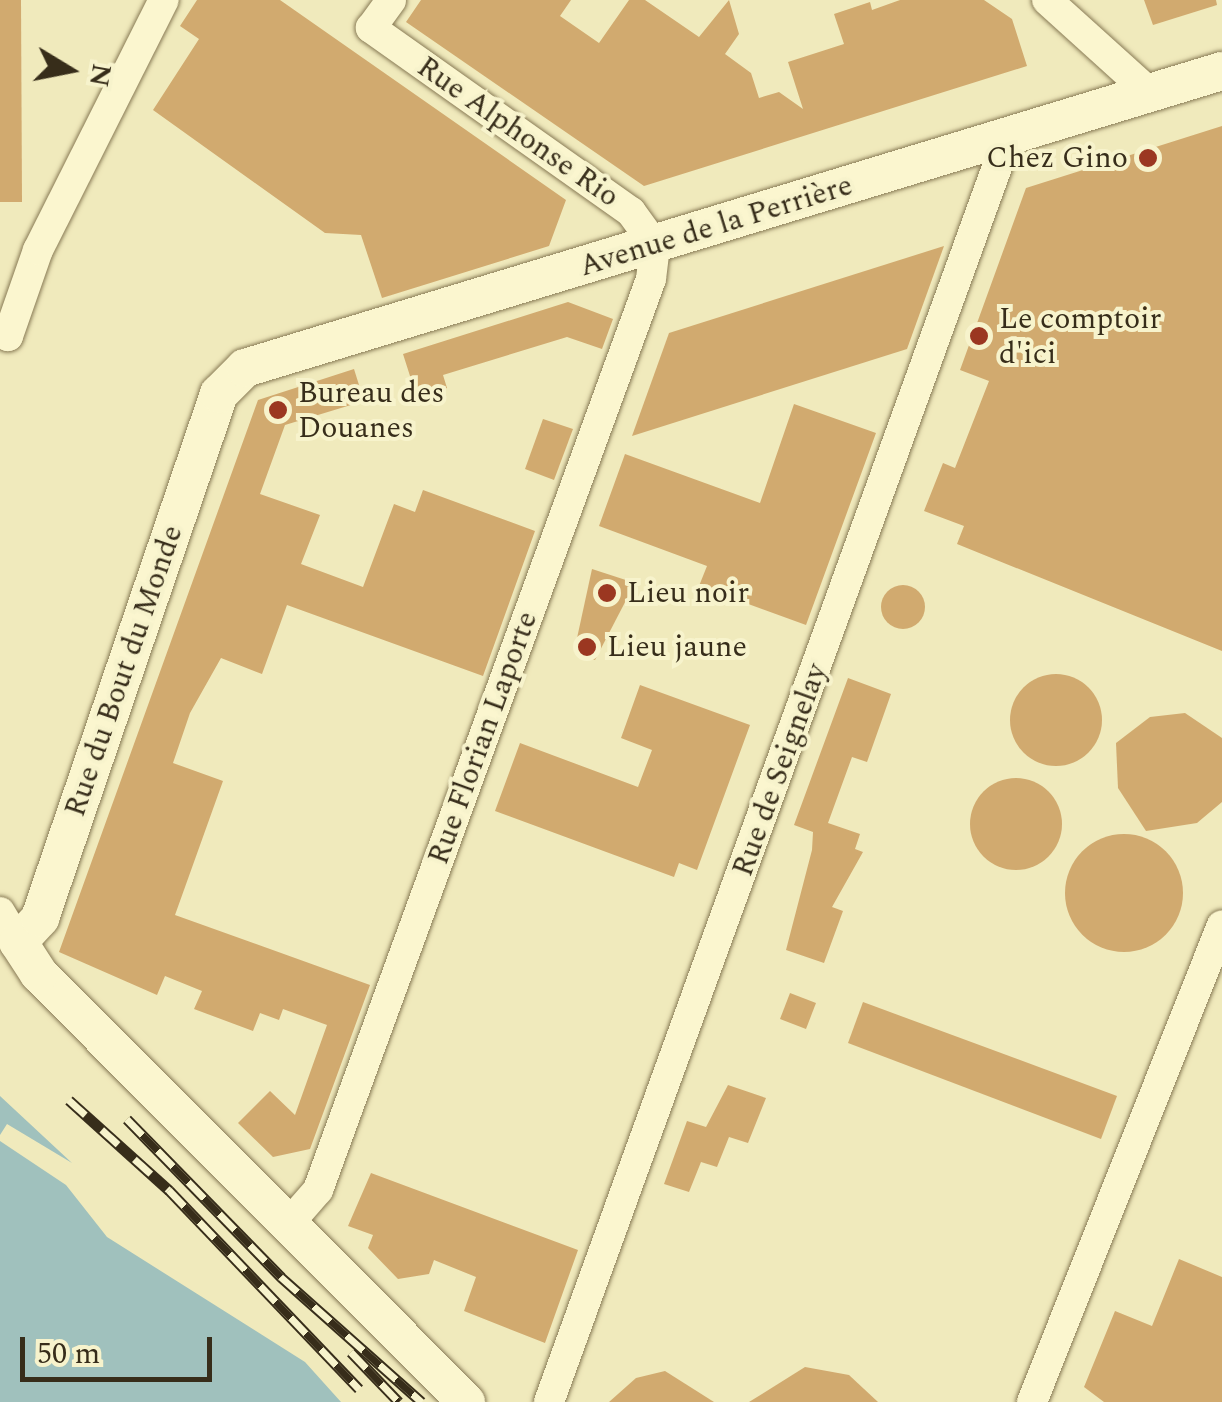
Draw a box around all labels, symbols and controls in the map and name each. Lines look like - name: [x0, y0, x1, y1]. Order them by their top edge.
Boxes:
- north arrow: [20, 20, 120, 120]
- street label: Rue Alphonse Rio: [410, 49, 626, 215]
- text: N: [77, 60, 123, 90]
- place label: Chez Gino: [986, 140, 1128, 176]
- marker: Chez Gino: [1137, 147, 1159, 169]
- street label: Avenue de la Perrière: [575, 167, 857, 285]
- place label: Le comptoir d'ici: [999, 301, 1161, 372]
- marker: Le comptoir d'ici: [968, 325, 990, 347]
- place label: Bureau des Douanes: [298, 375, 444, 446]
- marker: Bureau des Douanes: [267, 399, 289, 421]
- street label: Rue du Bout du Monde: [57, 521, 191, 821]
- place label: Lieu noir: [627, 575, 749, 611]
- marker: Lieu noir: [596, 582, 618, 604]
- street label: Rue Florian Laporte: [421, 607, 545, 869]
- place label: Lieu jaune: [607, 629, 747, 665]
- marker: Lieu jaune: [576, 636, 598, 658]
- street label: Rue de Seignelay: [725, 659, 835, 881]
- scale bar: [25, 1317, 218, 1379]
- text: 50 m: [37, 1331, 100, 1377]

